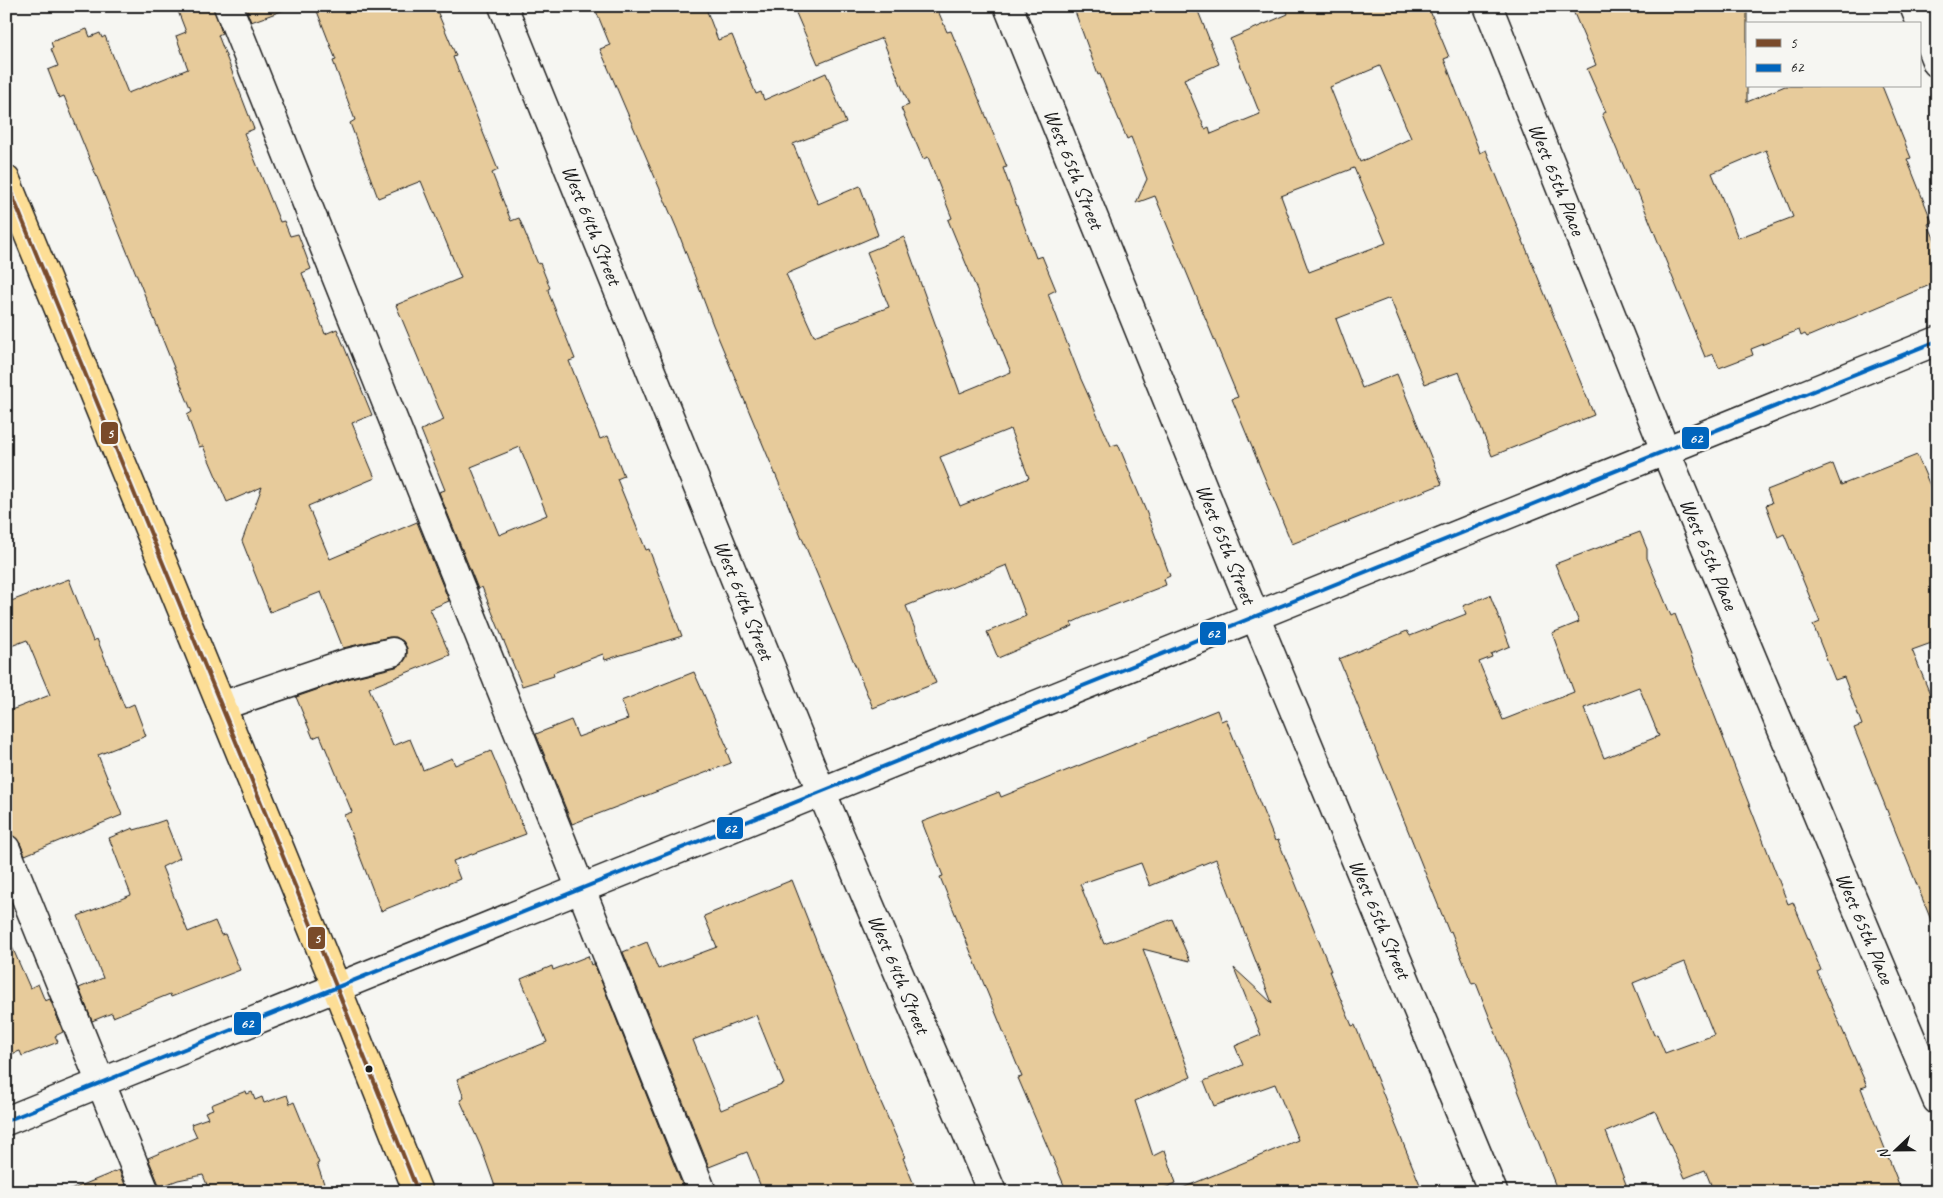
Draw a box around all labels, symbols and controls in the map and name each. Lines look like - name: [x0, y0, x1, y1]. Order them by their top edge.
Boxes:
- legend: [1746, 22, 1920, 88]
- text: 5: [1790, 34, 1798, 53]
- text: 62: [1790, 58, 1805, 77]
- street label: West 65th Street: [1038, 105, 1111, 235]
- street label: West 65th Place: [1523, 119, 1592, 240]
- street label: West 64th Street: [556, 161, 629, 291]
- line badge: 5: [100, 421, 119, 445]
- text: 5: [107, 425, 115, 442]
- line badge: 62: [1681, 426, 1710, 450]
- text: 62: [1690, 430, 1704, 447]
- street label: West 65th Street: [1190, 480, 1263, 610]
- street label: West 65th Place: [1674, 494, 1745, 615]
- street label: West 64th Street: [708, 536, 781, 666]
- line badge: 62: [1199, 621, 1227, 646]
- text: 62: [1207, 625, 1221, 642]
- line badge: 62: [716, 816, 744, 840]
- text: 62: [724, 820, 738, 837]
- street label: West 65th Street: [1343, 855, 1418, 984]
- street label: West 65th Place: [1830, 868, 1901, 989]
- street label: West 64th Street: [862, 910, 937, 1039]
- line badge: 5: [307, 926, 326, 950]
- text: 5: [314, 930, 322, 947]
- line badge: 62: [233, 1011, 262, 1036]
- text: 62: [241, 1015, 255, 1032]
- unlabelled marker: [364, 1064, 374, 1074]
- north arrow: [1870, 1126, 1920, 1176]
- text: N: [1874, 1145, 1894, 1162]

